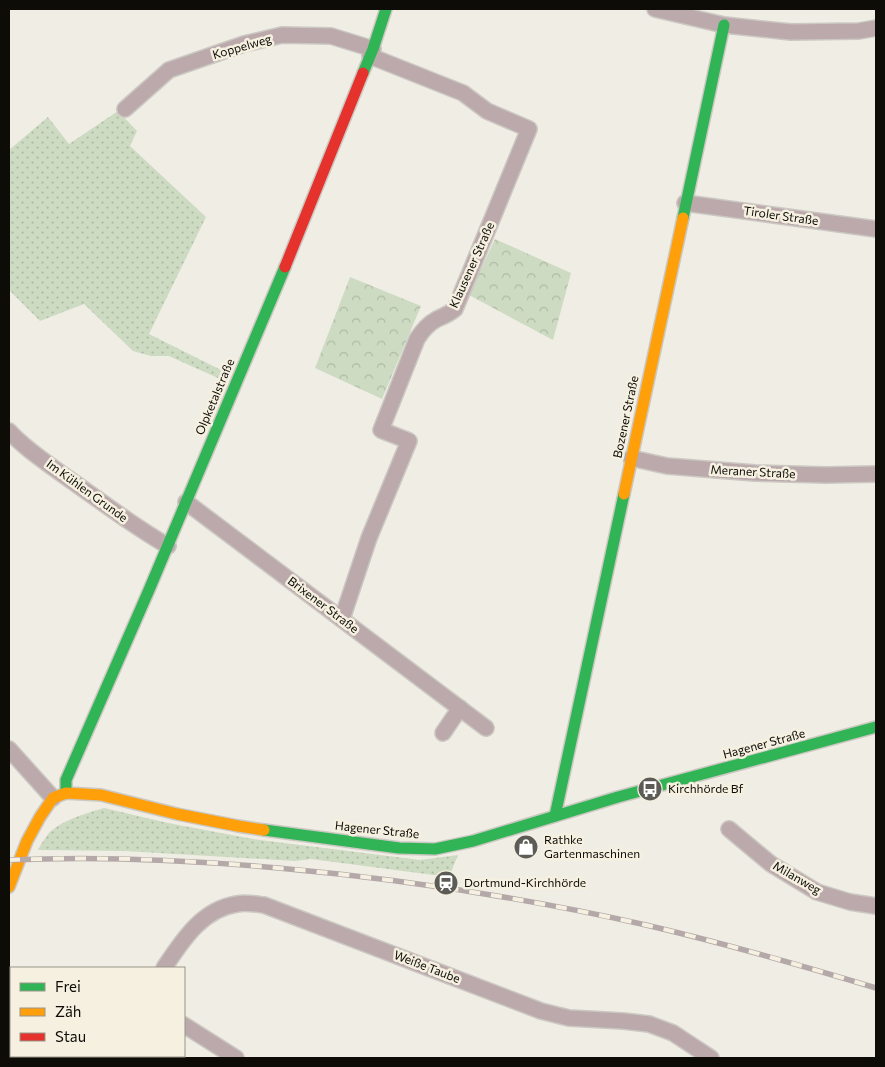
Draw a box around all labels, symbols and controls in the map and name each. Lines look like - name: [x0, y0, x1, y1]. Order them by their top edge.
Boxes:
- street label: Koppelweg: [211, 31, 273, 61]
- street label: Tiroler Straße: [743, 203, 819, 227]
- street label: Klausener Straße: [446, 219, 496, 310]
- street label: Olpketalstraße: [192, 356, 236, 437]
- street label: Bozener Straße: [609, 374, 641, 459]
- street label: Im Kühlen Grunde: [44, 456, 131, 524]
- street label: Meraner Straße: [710, 462, 796, 480]
- street label: Brixener Straße: [286, 573, 362, 635]
- street label: Hagener Straße: [721, 725, 806, 761]
- bus stop icon: Kirchhörde Bf: [637, 776, 663, 802]
- place label: Kirchhörde Bf: [668, 781, 743, 795]
- street label: Hagener Straße: [334, 818, 420, 840]
- place label: Rathke Gartenmaschinen: [544, 832, 640, 860]
- shop icon: Rathke Gartenmaschinen: [513, 834, 539, 860]
- street label: Milanweg: [771, 858, 824, 897]
- station icon: Dortmund-Kirchhörde: [433, 870, 459, 896]
- place label: Dortmund-Kirchhörde: [464, 875, 586, 889]
- street label: Weiße Taube: [392, 947, 462, 985]
- legend: [10, 967, 185, 1057]
- text: Frei: [55, 977, 81, 995]
- text: Zäh: [55, 1002, 81, 1020]
- text: Stau: [55, 1027, 86, 1045]

